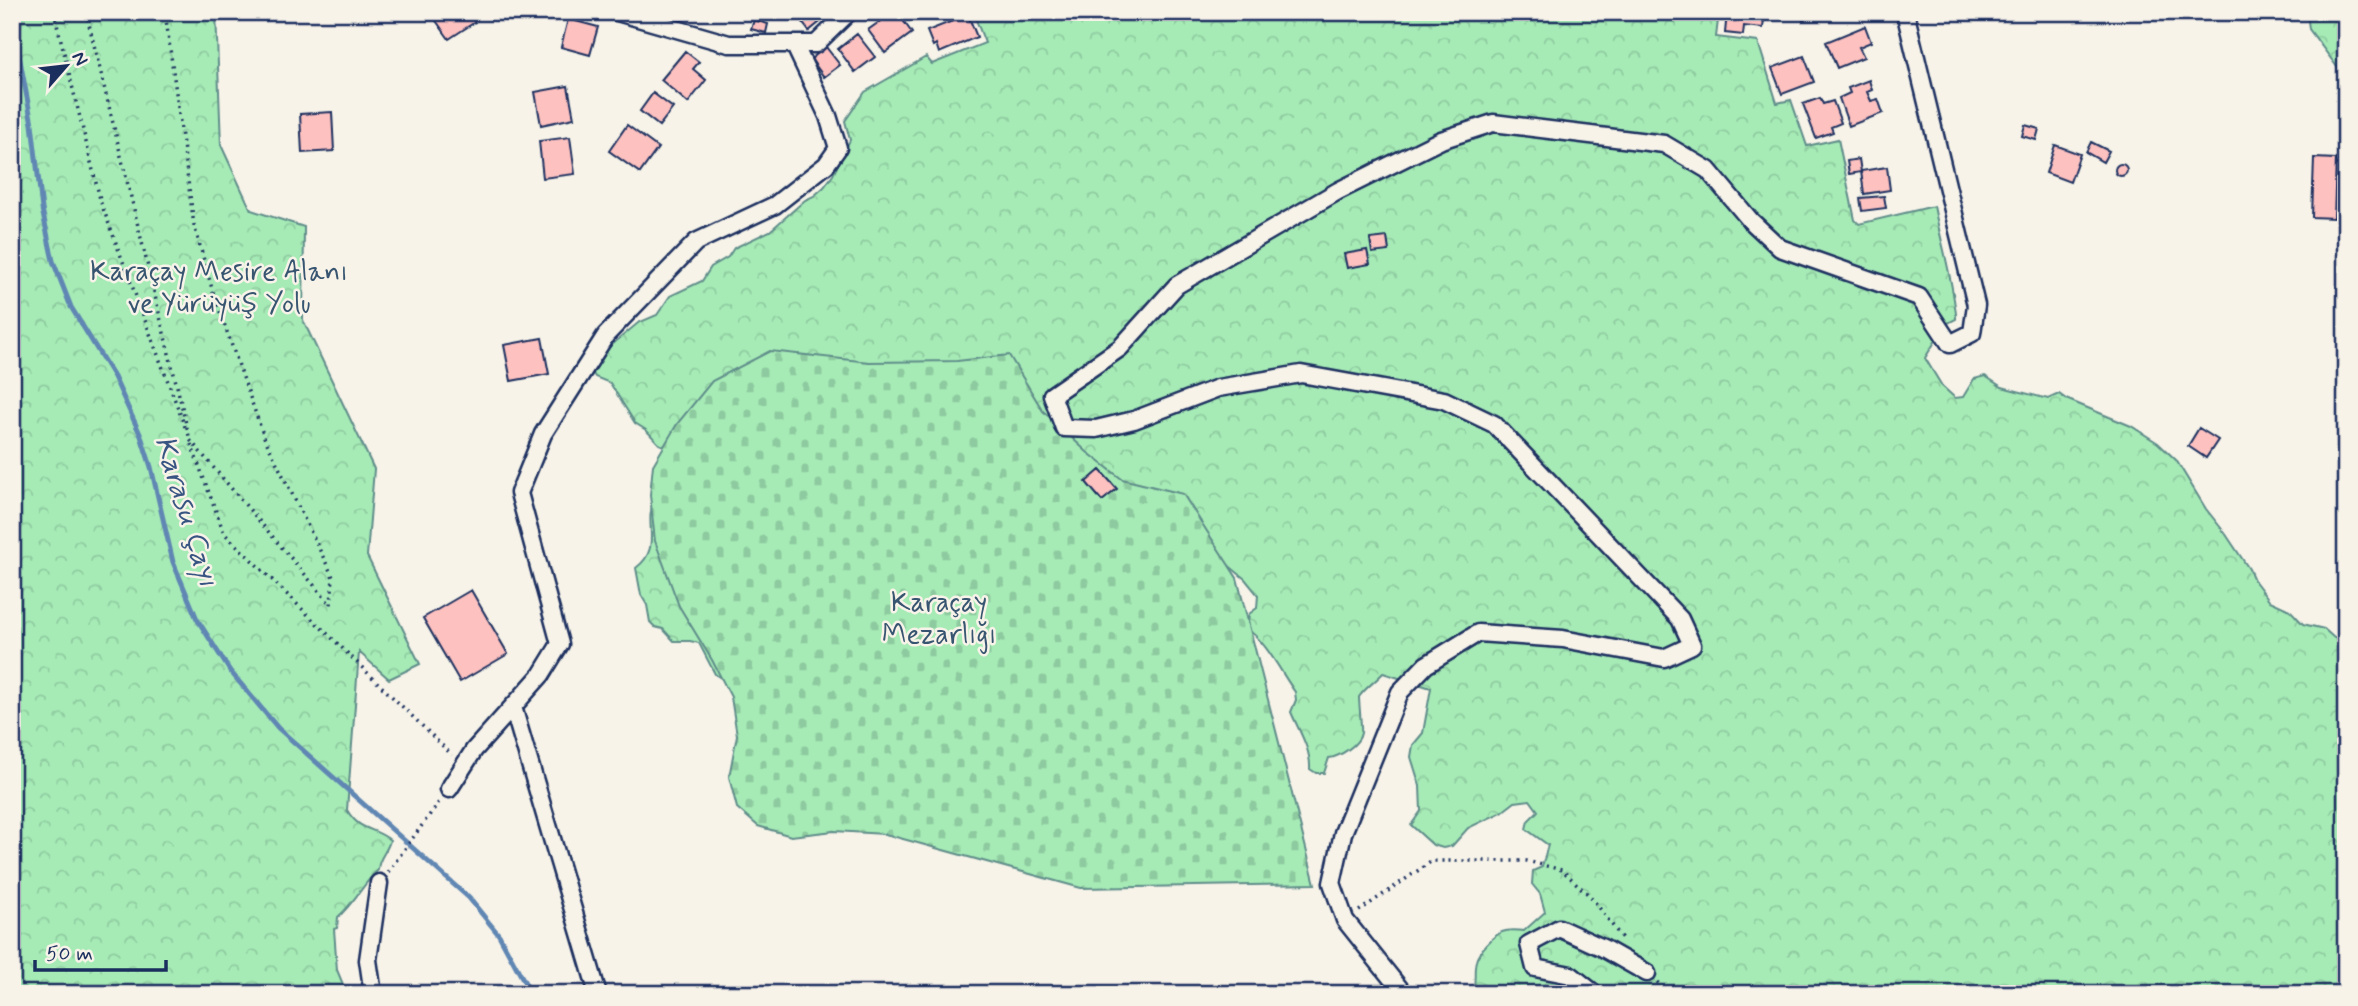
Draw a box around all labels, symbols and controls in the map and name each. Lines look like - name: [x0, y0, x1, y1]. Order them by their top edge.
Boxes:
- north arrow: [32, 32, 102, 102]
- text: N: [66, 47, 94, 70]
- park label: Karaçay Mesire Alanı ve Yürüyüş Yolu: [90, 254, 348, 323]
- water label: Karasu Çayı: [145, 431, 227, 591]
- park label: Karaçay Mezarlığı: [882, 585, 996, 654]
- scale bar: [35, 929, 166, 973]
- text: 50 m: [46, 940, 93, 968]

